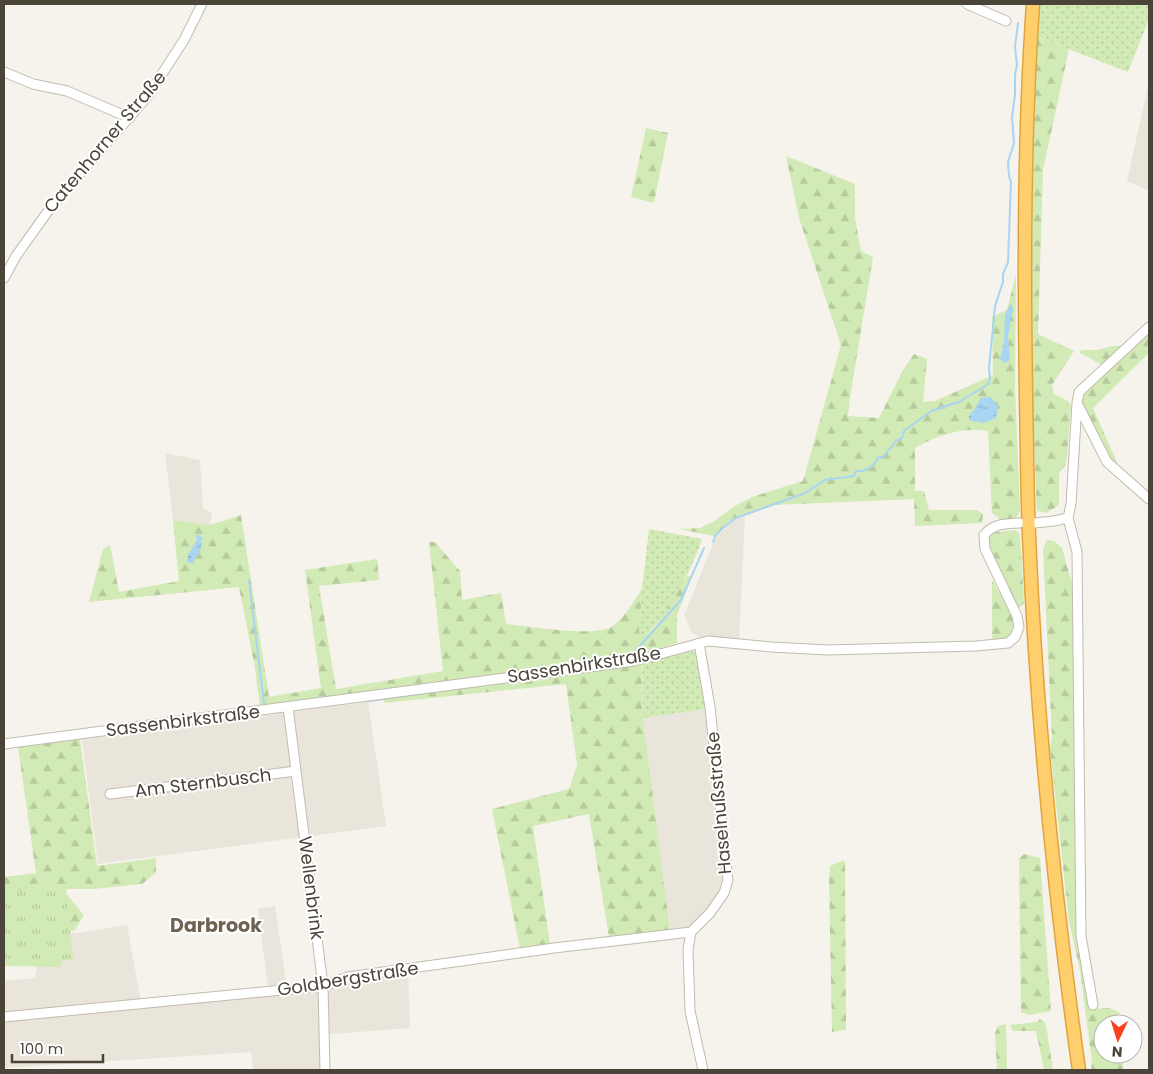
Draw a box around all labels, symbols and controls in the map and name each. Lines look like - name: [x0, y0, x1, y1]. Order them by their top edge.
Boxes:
- street label: Catenhorner Straße: [38, 65, 172, 218]
- street label: Sassenbirkstraße: [505, 640, 662, 689]
- street label: Sassenbirkstraße: [104, 699, 261, 742]
- street label: Haselnußstraße: [700, 731, 737, 875]
- street label: Am Sternbusch: [133, 762, 273, 803]
- street label: Wellenbrink: [293, 835, 330, 942]
- district label: Darbrook: [170, 912, 262, 939]
- street label: Goldbergstraße: [276, 955, 420, 1002]
- north arrow: [1093, 1014, 1143, 1064]
- scale bar: [12, 1032, 104, 1064]
- text: 100 m: [20, 1038, 63, 1059]
- text: N: [1111, 1042, 1123, 1062]

